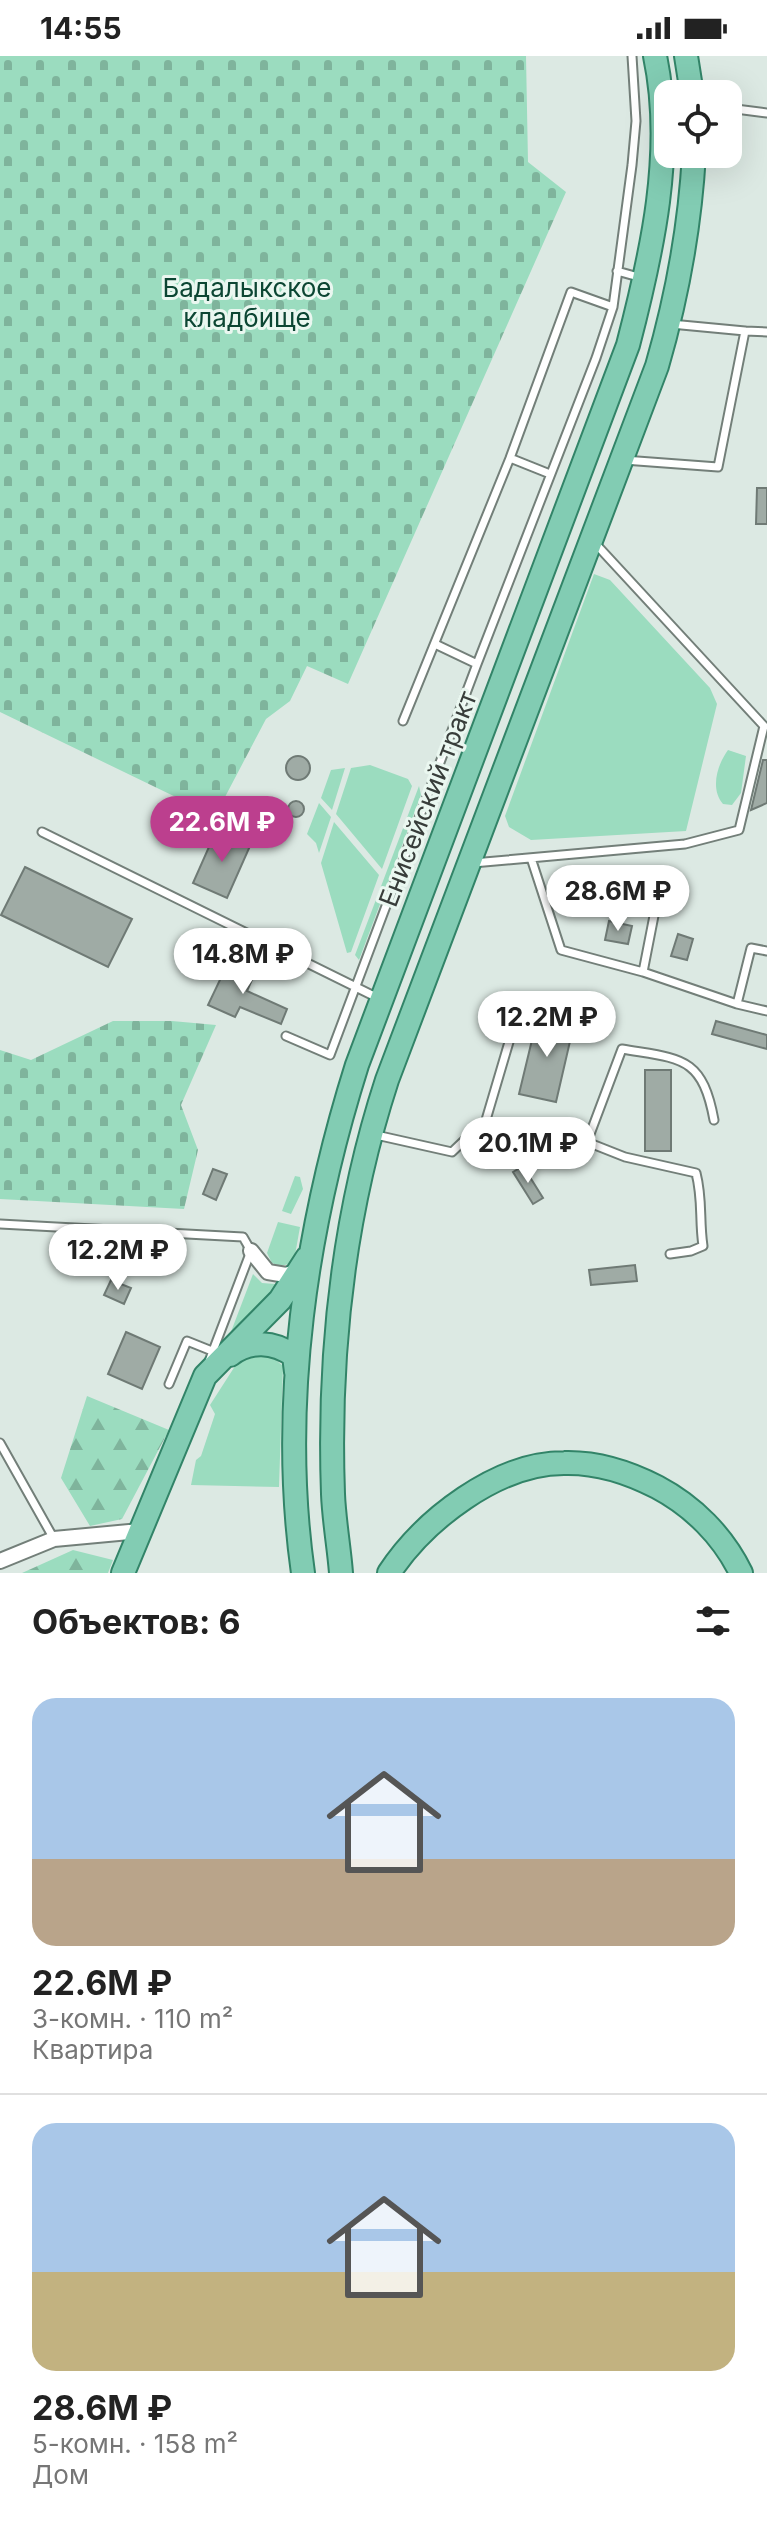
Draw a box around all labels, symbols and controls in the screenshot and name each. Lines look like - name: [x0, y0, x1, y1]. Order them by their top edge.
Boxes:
- text: 14:55: [40, 10, 122, 46]
- map controls: [654, 80, 742, 168]
- button: locate: [654, 80, 742, 168]
- park label: Бадалыкское кладбище: [162, 272, 332, 333]
- street label: Енисейский тракт: [372, 687, 483, 911]
- pin: 22.6M ₽: [148, 796, 296, 864]
- text: 22.6M ₽: [168, 806, 276, 837]
- pin: 28.6M ₽: [544, 865, 692, 933]
- text: 28.6M ₽: [564, 875, 672, 906]
- pin: 14.8M ₽: [169, 928, 317, 996]
- text: 14.8M ₽: [192, 938, 294, 969]
- pin: 12.2M ₽: [473, 991, 621, 1059]
- text: 12.2M ₽: [496, 1001, 598, 1032]
- pin: 20.1M ₽: [454, 1117, 602, 1185]
- text: 20.1M ₽: [478, 1127, 578, 1158]
- pin: 12.2M ₽: [44, 1224, 192, 1292]
- text: 12.2M ₽: [67, 1234, 169, 1265]
- icon: filters: [691, 1599, 735, 1643]
- text: Объектов: 6: [32, 1601, 241, 1642]
- icon: home: [312, 1750, 456, 1894]
- text: 22.6M ₽: [32, 1962, 172, 2003]
- text: 3-комн. · 110 m²: [32, 2003, 233, 2034]
- text: Квартира: [32, 2034, 153, 2065]
- icon: home: [312, 2175, 456, 2319]
- text: 28.6M ₽: [32, 2387, 172, 2428]
- text: 5-комн. · 158 m²: [32, 2428, 238, 2459]
- text: Дом: [32, 2459, 89, 2490]

